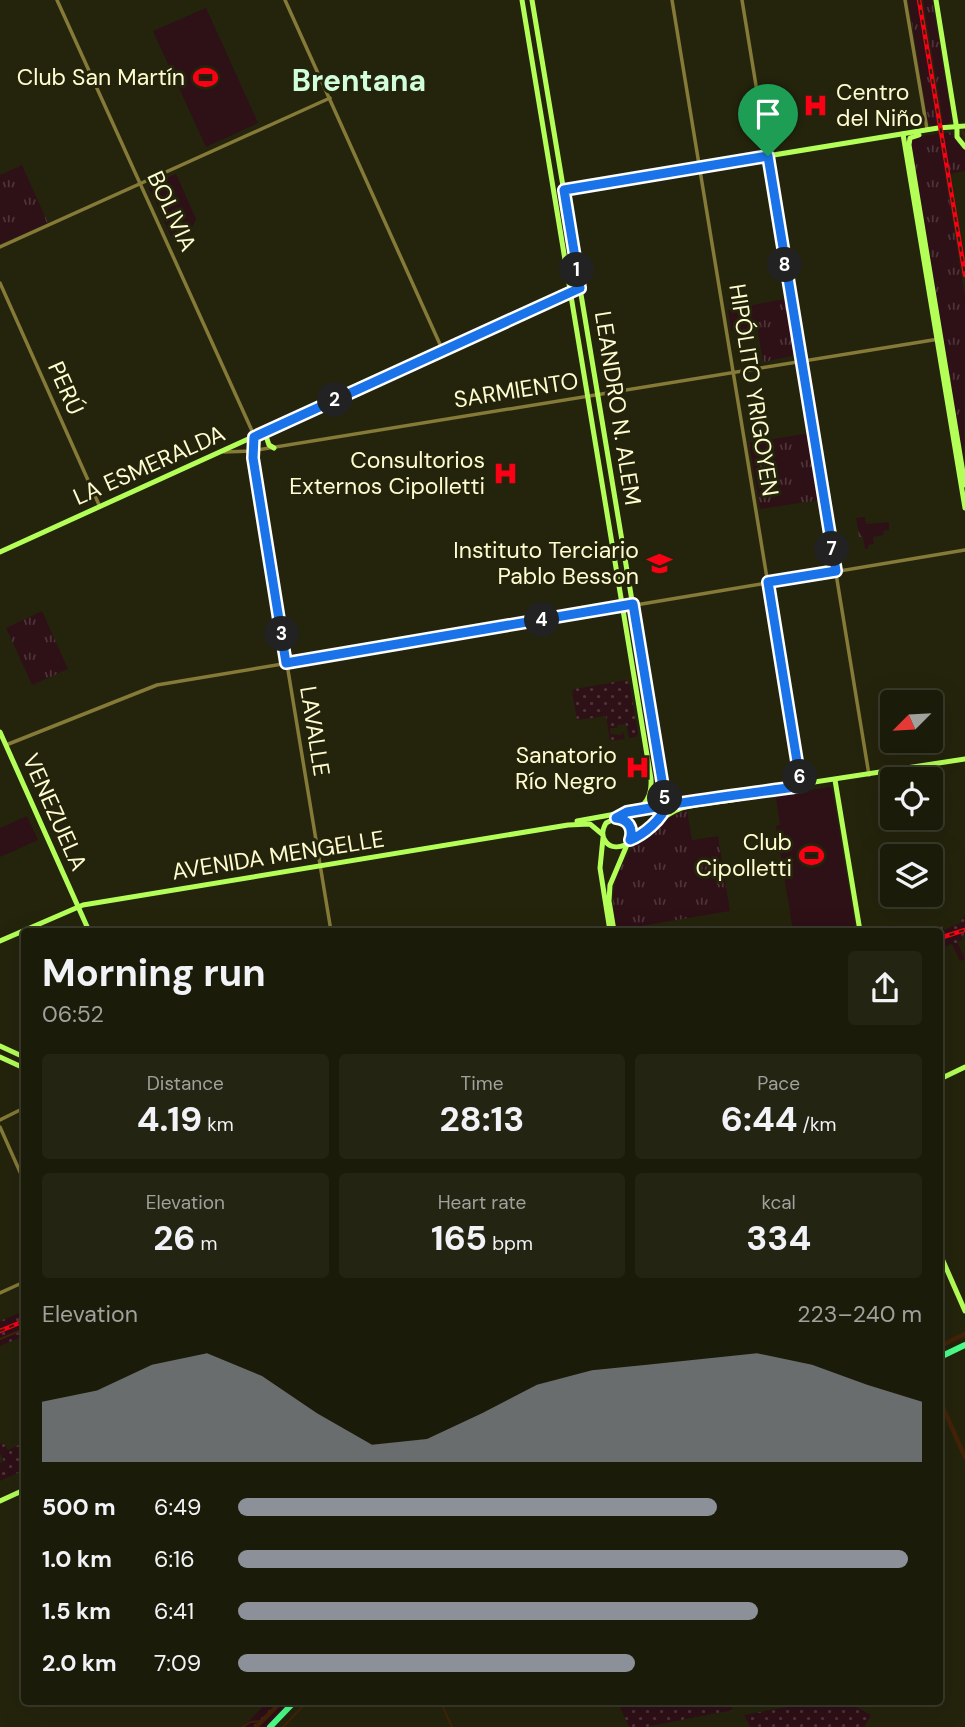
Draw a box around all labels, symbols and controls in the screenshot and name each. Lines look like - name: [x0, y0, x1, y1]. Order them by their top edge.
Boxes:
- district label: Brentana: [292, 61, 426, 100]
- place label: Club San Martín: [17, 62, 185, 92]
- sports icon: Club San Martín: [191, 63, 219, 91]
- place label: Centro del Niño: [836, 77, 923, 133]
- pin: [738, 84, 798, 156]
- hospital icon: Centro del Niño: [802, 91, 830, 119]
- icon: arrive: [749, 95, 787, 133]
- street label: BOLIVIA: [140, 166, 204, 256]
- pin: 8: [768, 247, 802, 282]
- pin: 1: [560, 252, 594, 288]
- text: 8: [778, 252, 791, 277]
- text: 1: [573, 257, 580, 282]
- street label: HIPÓLITO YRIGOYEN: [722, 282, 786, 498]
- street label: LEANDRO N. ALEM: [588, 309, 648, 507]
- street label: PERÚ: [41, 357, 91, 419]
- street label: SARMIENTO: [452, 365, 580, 415]
- pin: 2: [318, 382, 352, 418]
- text: 2: [329, 387, 340, 412]
- street label: LA ESMERALDA: [68, 418, 230, 512]
- place label: Consultorios Externos Cipolletti: [289, 445, 485, 501]
- hospital icon: Consultorios Externos Cipolletti: [491, 459, 519, 487]
- pin: 7: [814, 532, 850, 566]
- place label: Instituto Terciario Pablo Besson: [453, 535, 639, 591]
- text: 7: [826, 536, 837, 561]
- school or university icon: Instituto Terciario Pablo Besson: [645, 549, 673, 577]
- pin: 4: [524, 602, 560, 638]
- text: 4: [535, 607, 548, 632]
- pin: 3: [264, 616, 300, 652]
- text: 3: [276, 621, 287, 646]
- street label: LAVALLE: [293, 684, 337, 778]
- north arrow: [880, 690, 943, 752]
- map controls: [880, 690, 943, 907]
- place label: Sanatorio Río Negro: [515, 740, 617, 796]
- street label: VENEZUELA: [16, 749, 94, 875]
- hospital icon: Sanatorio Río Negro: [623, 754, 651, 782]
- pin: 6: [782, 760, 818, 794]
- text: 6: [793, 764, 806, 789]
- button: locate: [880, 767, 943, 830]
- pin: 5: [648, 780, 682, 816]
- text: 5: [659, 785, 670, 810]
- street label: AVENIDA MENGELLE: [170, 823, 386, 887]
- place label: Club Cipolletti: [695, 827, 792, 883]
- sports icon: Club Cipolletti: [798, 841, 826, 869]
- button: layers: [880, 844, 943, 907]
- text: Morning run: [42, 948, 266, 998]
- button: share: [848, 951, 922, 1025]
- text: 06:52: [42, 999, 104, 1029]
- text: Distance: [147, 1071, 224, 1096]
- text: Time: [461, 1071, 503, 1096]
- text: Pace: [757, 1071, 800, 1096]
- text: 4.19: [137, 1096, 202, 1142]
- text: 28:13: [440, 1096, 524, 1142]
- text: 6:44: [721, 1096, 797, 1142]
- text: km: [202, 1112, 234, 1137]
- text: /km: [797, 1112, 836, 1137]
- text: Elevation: [146, 1190, 225, 1215]
- text: Heart rate: [438, 1190, 526, 1215]
- text: kcal: [761, 1190, 796, 1215]
- text: 26: [153, 1215, 196, 1261]
- text: 165: [431, 1215, 487, 1261]
- text: 334: [746, 1215, 811, 1261]
- text: m: [196, 1231, 218, 1256]
- text: bpm: [487, 1231, 533, 1256]
- text: Elevation: [42, 1299, 138, 1329]
- text: 223–240 m: [797, 1299, 922, 1329]
- text: 500 m: [42, 1492, 116, 1522]
- text: 6:49: [154, 1492, 202, 1522]
- text: 1.0 km: [42, 1544, 112, 1574]
- text: 6:16: [154, 1544, 195, 1574]
- text: 1.5 km: [42, 1596, 111, 1626]
- text: 6:41: [154, 1596, 194, 1626]
- text: 2.0 km: [42, 1648, 117, 1678]
- text: 7:09: [154, 1648, 201, 1678]

